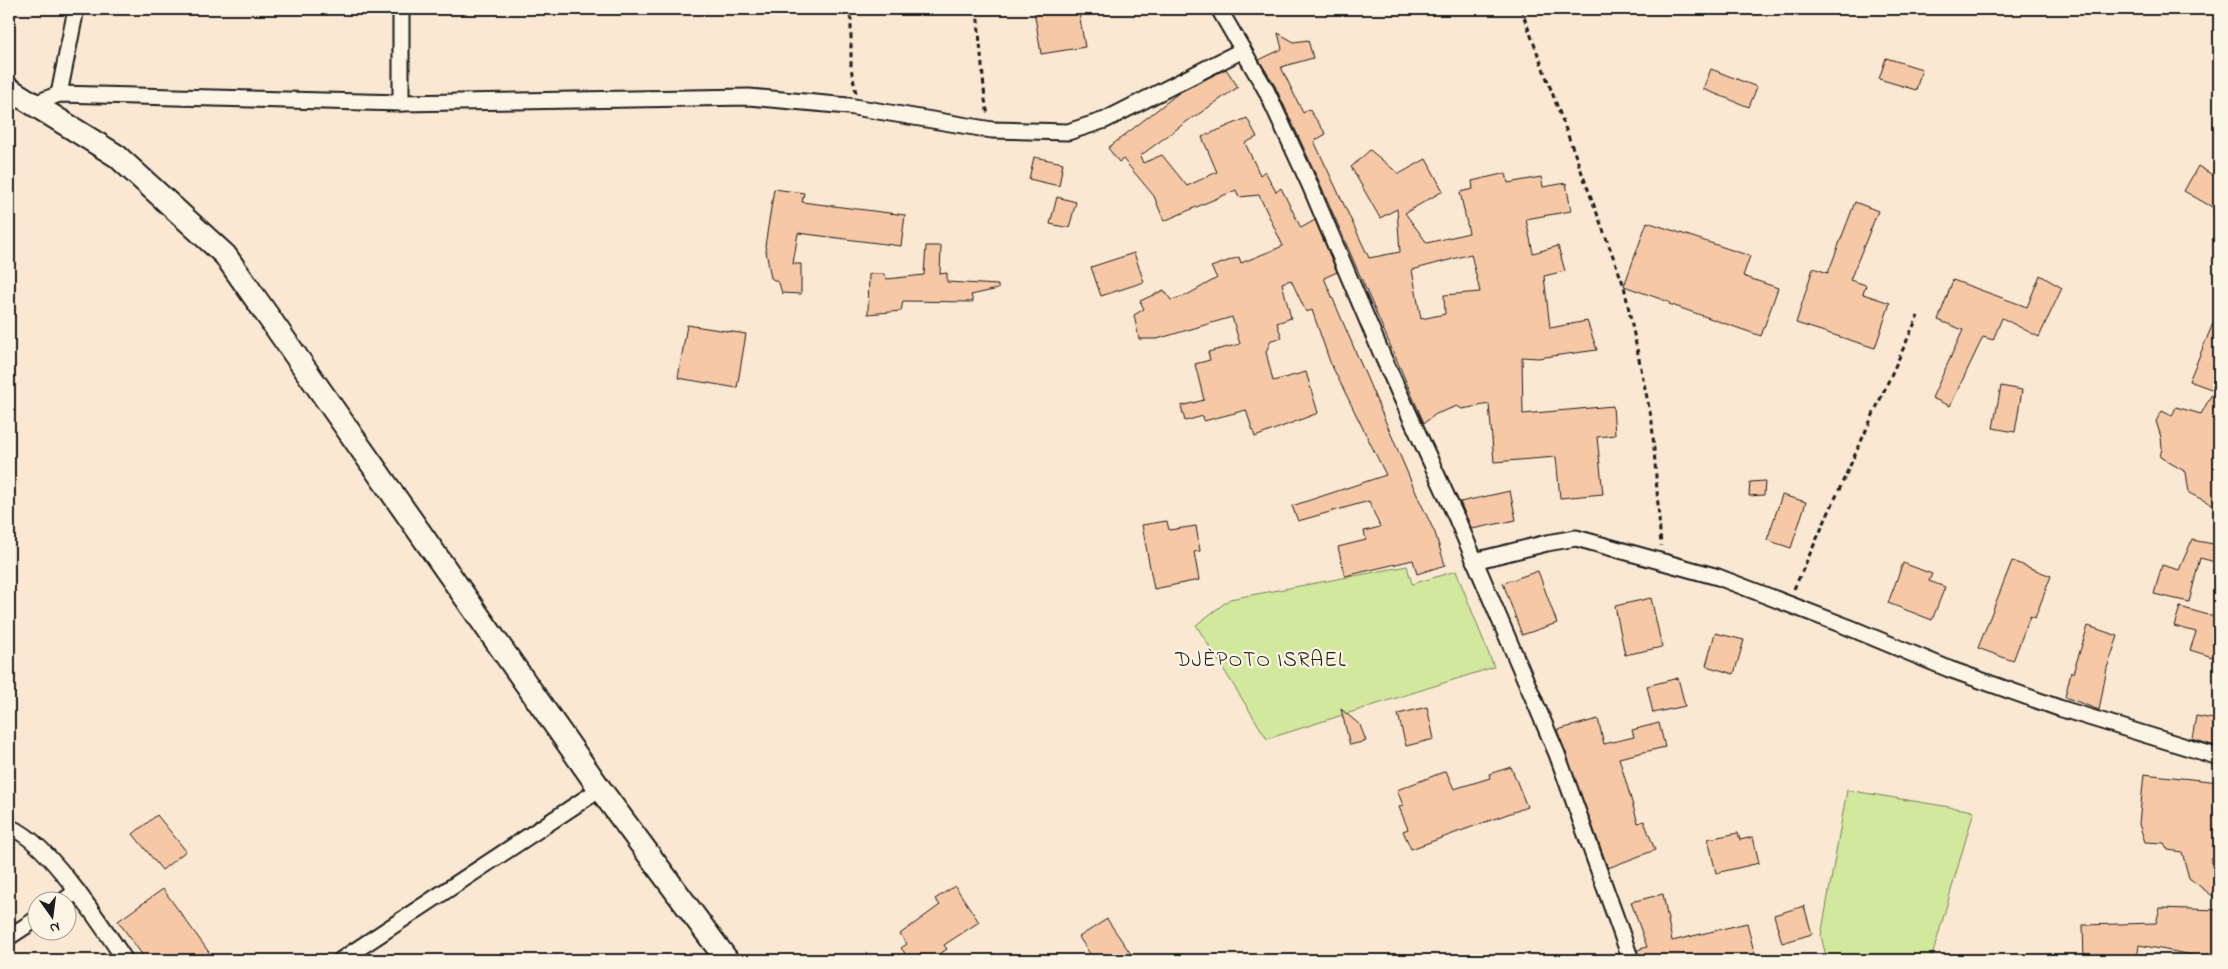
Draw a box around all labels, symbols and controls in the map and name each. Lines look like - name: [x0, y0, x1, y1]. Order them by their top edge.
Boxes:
- district label: DJÈPOTO ISRAEL: [1174, 646, 1347, 676]
- north arrow: [28, 892, 78, 942]
- text: N: [48, 916, 62, 938]

